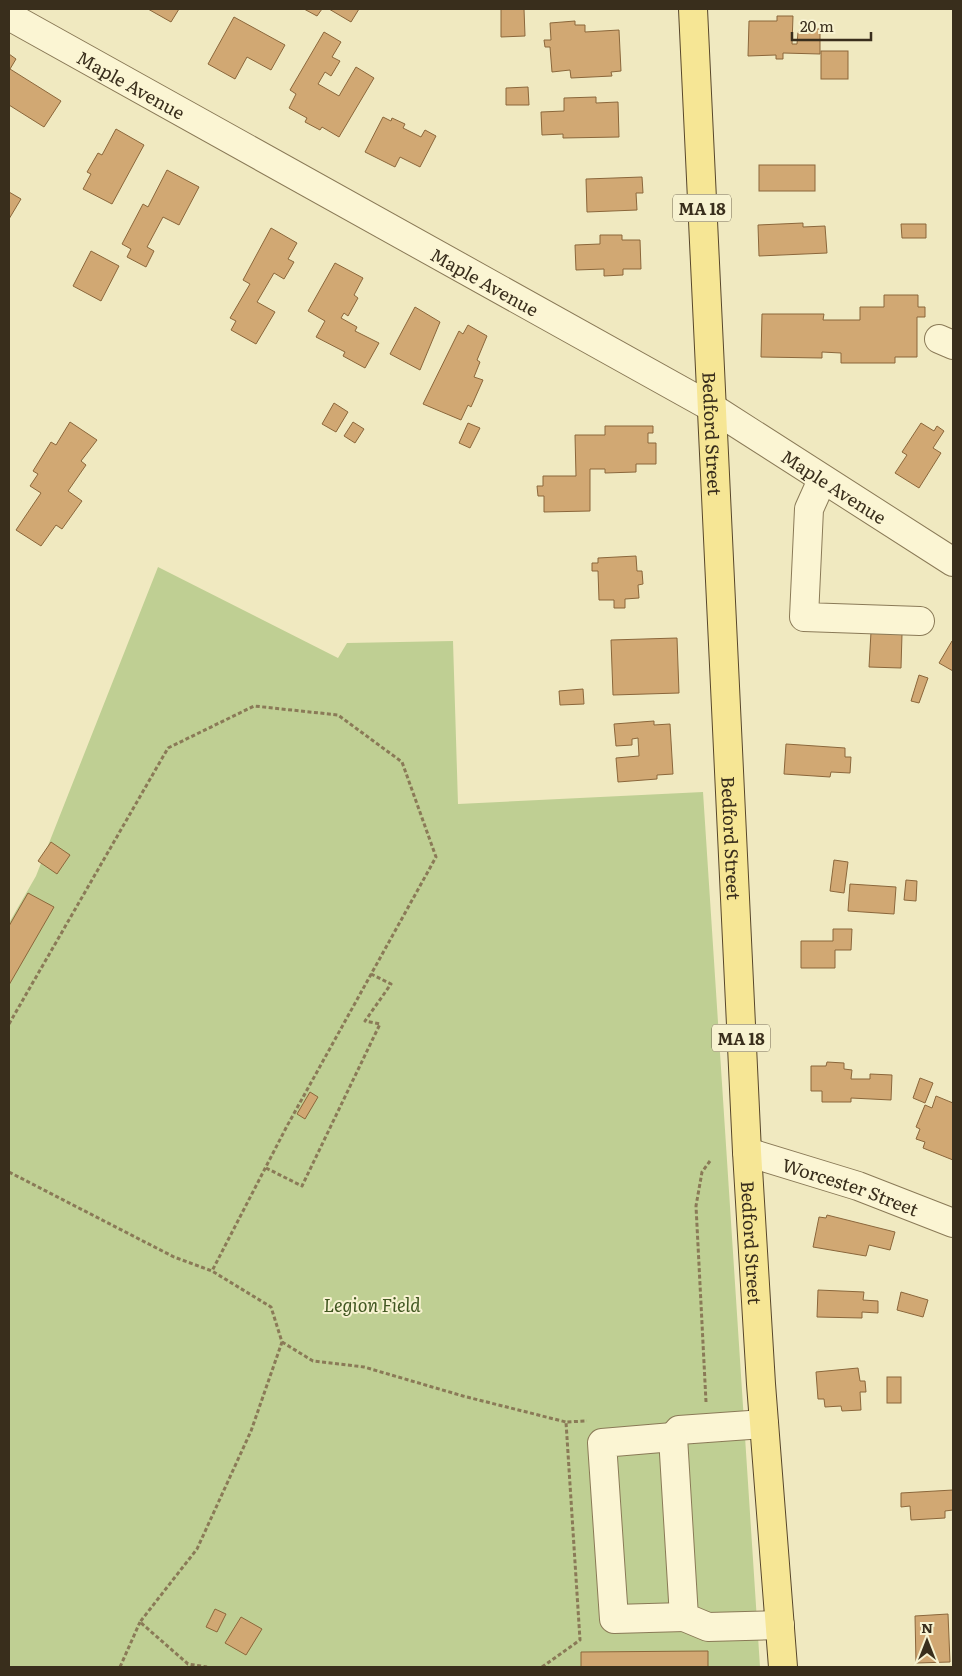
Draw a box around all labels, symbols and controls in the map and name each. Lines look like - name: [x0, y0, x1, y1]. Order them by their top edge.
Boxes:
- scale bar: [792, 10, 871, 42]
- text: 20 m: [800, 14, 834, 37]
- street label: Maple Avenue: [72, 43, 190, 125]
- road number: MA 18: [673, 194, 731, 222]
- street label: Maple Avenue: [426, 240, 544, 322]
- street label: Bedford Street: [697, 371, 730, 497]
- street label: Maple Avenue: [776, 442, 892, 530]
- street label: Bedford Street: [716, 776, 749, 901]
- road number: MA 18: [712, 1024, 770, 1052]
- street label: Worcester Street: [779, 1150, 923, 1222]
- street label: Bedford Street: [735, 1180, 770, 1306]
- park label: Legion Field: [323, 1291, 421, 1318]
- north arrow: [902, 1616, 952, 1666]
- text: N: [921, 1617, 933, 1637]

